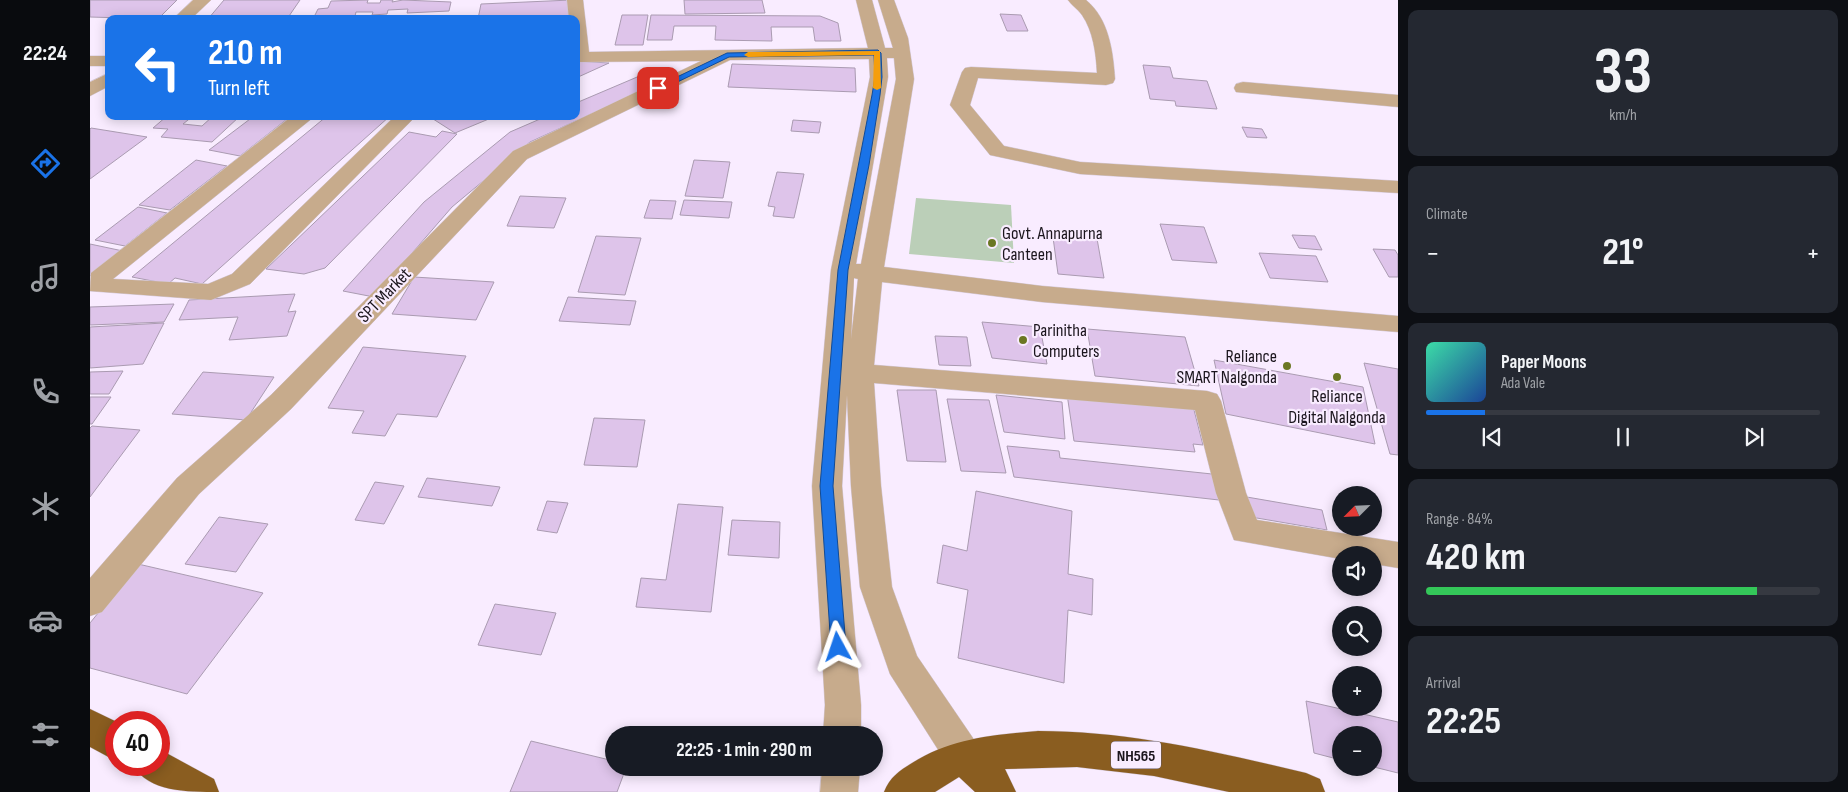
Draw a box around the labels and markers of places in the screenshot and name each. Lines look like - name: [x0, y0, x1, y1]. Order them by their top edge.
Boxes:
- pin: [637, 67, 679, 109]
- place label: Govt. Annapurna Canteen: [1002, 223, 1103, 265]
- marker: Govt. Annapurna Canteen: [986, 237, 998, 249]
- place label: Parinitha Computers: [1033, 320, 1100, 362]
- marker: Parinitha Computers: [1017, 334, 1029, 346]
- place label: Reliance SMART Nalgonda: [1176, 346, 1277, 388]
- marker: Reliance SMART Nalgonda: [1281, 360, 1293, 372]
- marker: Reliance Digital Nalgonda: [1331, 371, 1343, 383]
- place label: Reliance Digital Nalgonda: [1288, 386, 1386, 428]

